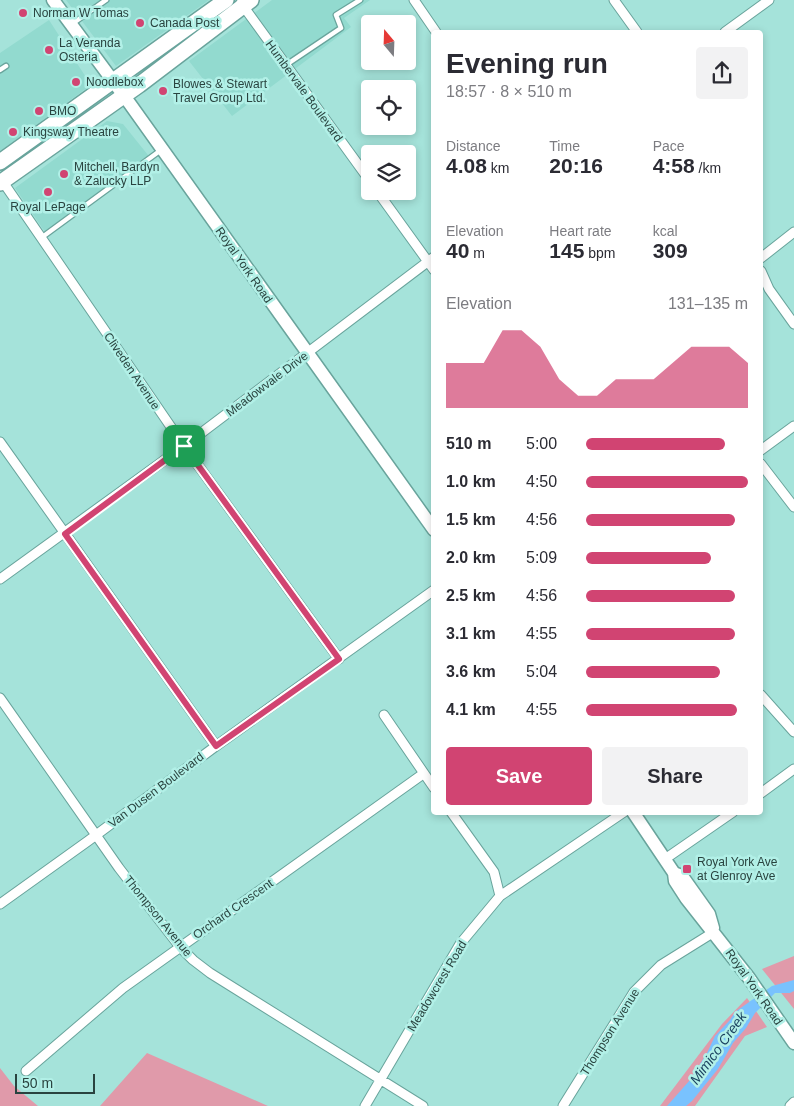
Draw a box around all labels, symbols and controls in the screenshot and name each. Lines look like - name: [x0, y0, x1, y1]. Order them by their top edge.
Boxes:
- place label: Norman W Tomas: [33, 6, 129, 20]
- marker: Norman W Tomas: [17, 7, 29, 19]
- north arrow: [361, 15, 416, 70]
- map controls: [361, 15, 416, 200]
- place label: Canada Post: [150, 16, 220, 30]
- marker: Canada Post: [134, 17, 146, 29]
- place label: La Veranda Osteria: [59, 36, 121, 64]
- street label: Humbervale Boulevard: [262, 38, 346, 144]
- marker: La Veranda Osteria: [43, 44, 55, 56]
- button: share: [696, 47, 748, 99]
- text: Evening run: [446, 48, 608, 79]
- place label: Noodlebox: [86, 75, 143, 89]
- marker: Noodlebox: [70, 76, 82, 88]
- place label: Blowes & Stewart Travel Group Ltd.: [173, 77, 268, 105]
- button: locate: [361, 80, 416, 135]
- text: 18:57 · 8 × 510 m: [446, 83, 572, 100]
- marker: Blowes & Stewart Travel Group Ltd.: [157, 85, 169, 97]
- place label: BMO: [49, 104, 76, 118]
- marker: BMO: [33, 105, 45, 117]
- place label: Kingsway Theatre: [23, 125, 119, 139]
- marker: Kingsway Theatre: [7, 126, 19, 138]
- text: Distance: [446, 138, 500, 154]
- text: Time: [549, 138, 580, 154]
- text: Pace: [653, 138, 685, 154]
- button: layers: [361, 145, 416, 200]
- text: 4.08: [446, 154, 487, 177]
- text: 20:16: [549, 154, 603, 177]
- text: 4:58: [653, 154, 695, 177]
- place label: Mitchell, Bardyn & Zalucky LLP: [74, 160, 159, 188]
- text: km: [487, 160, 509, 176]
- text: /km: [695, 160, 721, 176]
- marker: Mitchell, Bardyn & Zalucky LLP: [58, 168, 70, 180]
- marker: Royal LePage: [42, 186, 54, 198]
- place label: Royal LePage: [10, 200, 86, 214]
- text: Elevation: [446, 223, 504, 239]
- text: Heart rate: [549, 223, 612, 239]
- text: kcal: [653, 223, 678, 239]
- street label: Royal York Road: [213, 224, 275, 306]
- text: 40: [446, 239, 469, 262]
- text: 145: [549, 239, 584, 262]
- text: 309: [653, 239, 688, 262]
- text: m: [469, 245, 485, 261]
- text: bpm: [584, 245, 616, 261]
- text: Elevation: [446, 295, 512, 312]
- text: 131–135 m: [668, 295, 748, 312]
- street label: Cliveden Avenue: [101, 330, 163, 412]
- street label: Meadowvale Drive: [223, 349, 311, 419]
- pin: [163, 425, 205, 467]
- icon: arrive: [170, 432, 198, 460]
- text: 510 m: [446, 435, 491, 452]
- text: 5:00: [526, 435, 557, 452]
- text: 1.0 km: [446, 473, 496, 490]
- text: 4:50: [526, 473, 557, 490]
- text: 1.5 km: [446, 511, 496, 528]
- text: 4:56: [526, 511, 557, 528]
- text: 2.0 km: [446, 549, 496, 566]
- text: 5:09: [526, 549, 557, 566]
- text: 2.5 km: [446, 587, 496, 604]
- text: 4:56: [526, 587, 557, 604]
- text: 3.1 km: [446, 625, 496, 642]
- text: 4:55: [526, 625, 557, 642]
- text: 3.6 km: [446, 663, 496, 680]
- text: 5:04: [526, 663, 557, 680]
- text: 4.1 km: [446, 701, 496, 718]
- text: 4:55: [526, 701, 557, 718]
- button: Save: [446, 747, 592, 805]
- button: Share: [602, 747, 748, 805]
- street label: Van Dusen Boulevard: [106, 750, 206, 830]
- place label: Royal York Ave at Glenroy Ave: [697, 855, 778, 883]
- marker: Royal York Ave at Glenroy Ave: [681, 863, 693, 875]
- street label: Thompson Avenue: [121, 873, 195, 959]
- street label: Orchard Crescent: [190, 876, 276, 942]
- street label: Meadowcrest Road: [404, 938, 470, 1034]
- street label: Royal York Road: [723, 946, 785, 1028]
- street label: Thompson Avenue: [578, 986, 643, 1078]
- water label: Mimico Creek: [686, 1008, 750, 1087]
- scale bar: [15, 1071, 95, 1094]
- text: 50 m: [22, 1075, 53, 1091]

